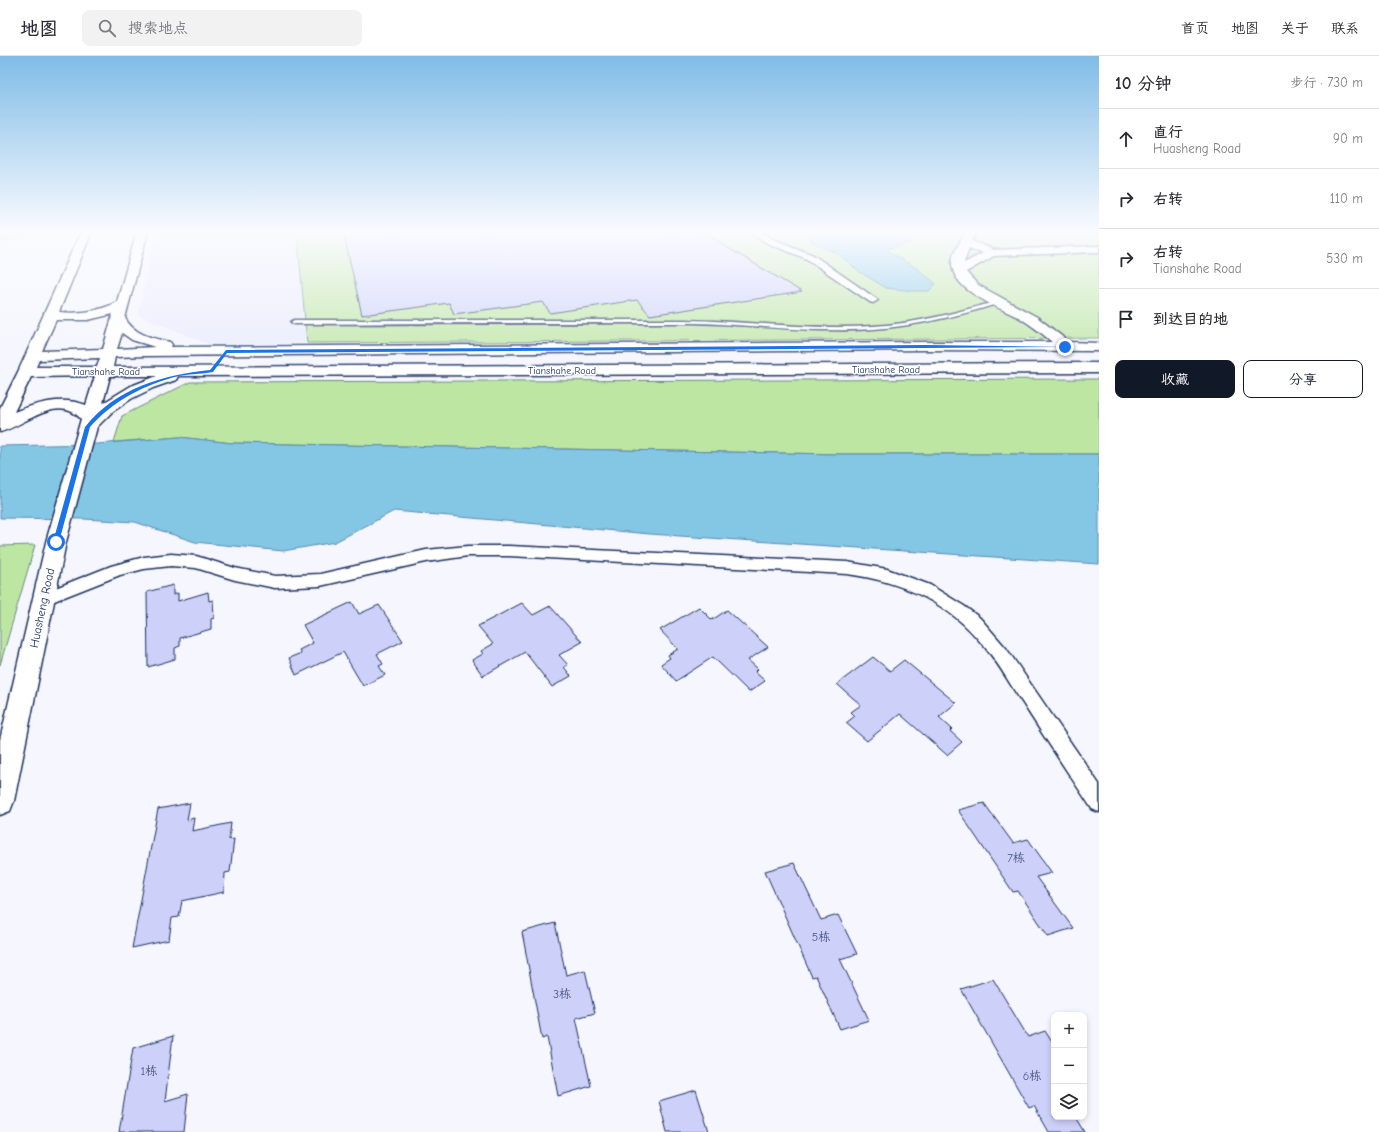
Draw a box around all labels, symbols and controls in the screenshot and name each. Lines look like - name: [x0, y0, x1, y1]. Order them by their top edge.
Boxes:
- search box: [82, 10, 362, 46]
- icon: search: [96, 17, 118, 39]
- text: 地图: [20, 18, 58, 40]
- text: 搜索地点: [128, 19, 188, 37]
- text: 首页: [1181, 20, 1209, 37]
- text: 地图: [1231, 20, 1259, 37]
- text: 关于: [1281, 20, 1309, 37]
- text: 联系: [1331, 20, 1359, 37]
- text: 10 分钟: [1115, 74, 1171, 93]
- text: 步行 · 730 m: [1290, 75, 1363, 90]
- text: 直行: [1153, 123, 1183, 141]
- icon: ahead: [1115, 128, 1137, 150]
- text: 90 m: [1333, 131, 1363, 146]
- text: Huasheng Road: [1153, 141, 1241, 156]
- icon: right: [1115, 188, 1137, 210]
- text: 右转: [1153, 190, 1183, 208]
- text: 110 m: [1330, 191, 1363, 206]
- text: 右转: [1153, 243, 1183, 261]
- icon: right: [1115, 248, 1137, 270]
- text: 530 m: [1326, 251, 1363, 266]
- text: Tianshahe Road: [1153, 261, 1242, 276]
- icon: arrive: [1115, 308, 1137, 330]
- text: 到达目的地: [1153, 310, 1228, 328]
- route end: [1056, 338, 1074, 356]
- button: 收藏: [1115, 360, 1235, 398]
- button: 分享: [1243, 360, 1363, 398]
- street label: Tianshahe Road: [852, 364, 920, 376]
- street label: Tianshahe Road: [528, 365, 596, 377]
- street label: Tianshahe Road: [72, 366, 140, 378]
- route start: [47, 533, 65, 551]
- street label: Huasheng Road: [27, 567, 57, 649]
- house number: 7栋: [1007, 851, 1025, 865]
- house number: 5栋: [812, 930, 830, 944]
- house number: 3栋: [553, 987, 571, 1001]
- map controls: [1051, 1012, 1087, 1120]
- button: +: [1051, 1012, 1087, 1048]
- button: −: [1051, 1048, 1087, 1084]
- house number: 1栋: [141, 1064, 157, 1078]
- house number: 6栋: [1023, 1069, 1041, 1083]
- button: layers: [1051, 1084, 1087, 1120]

